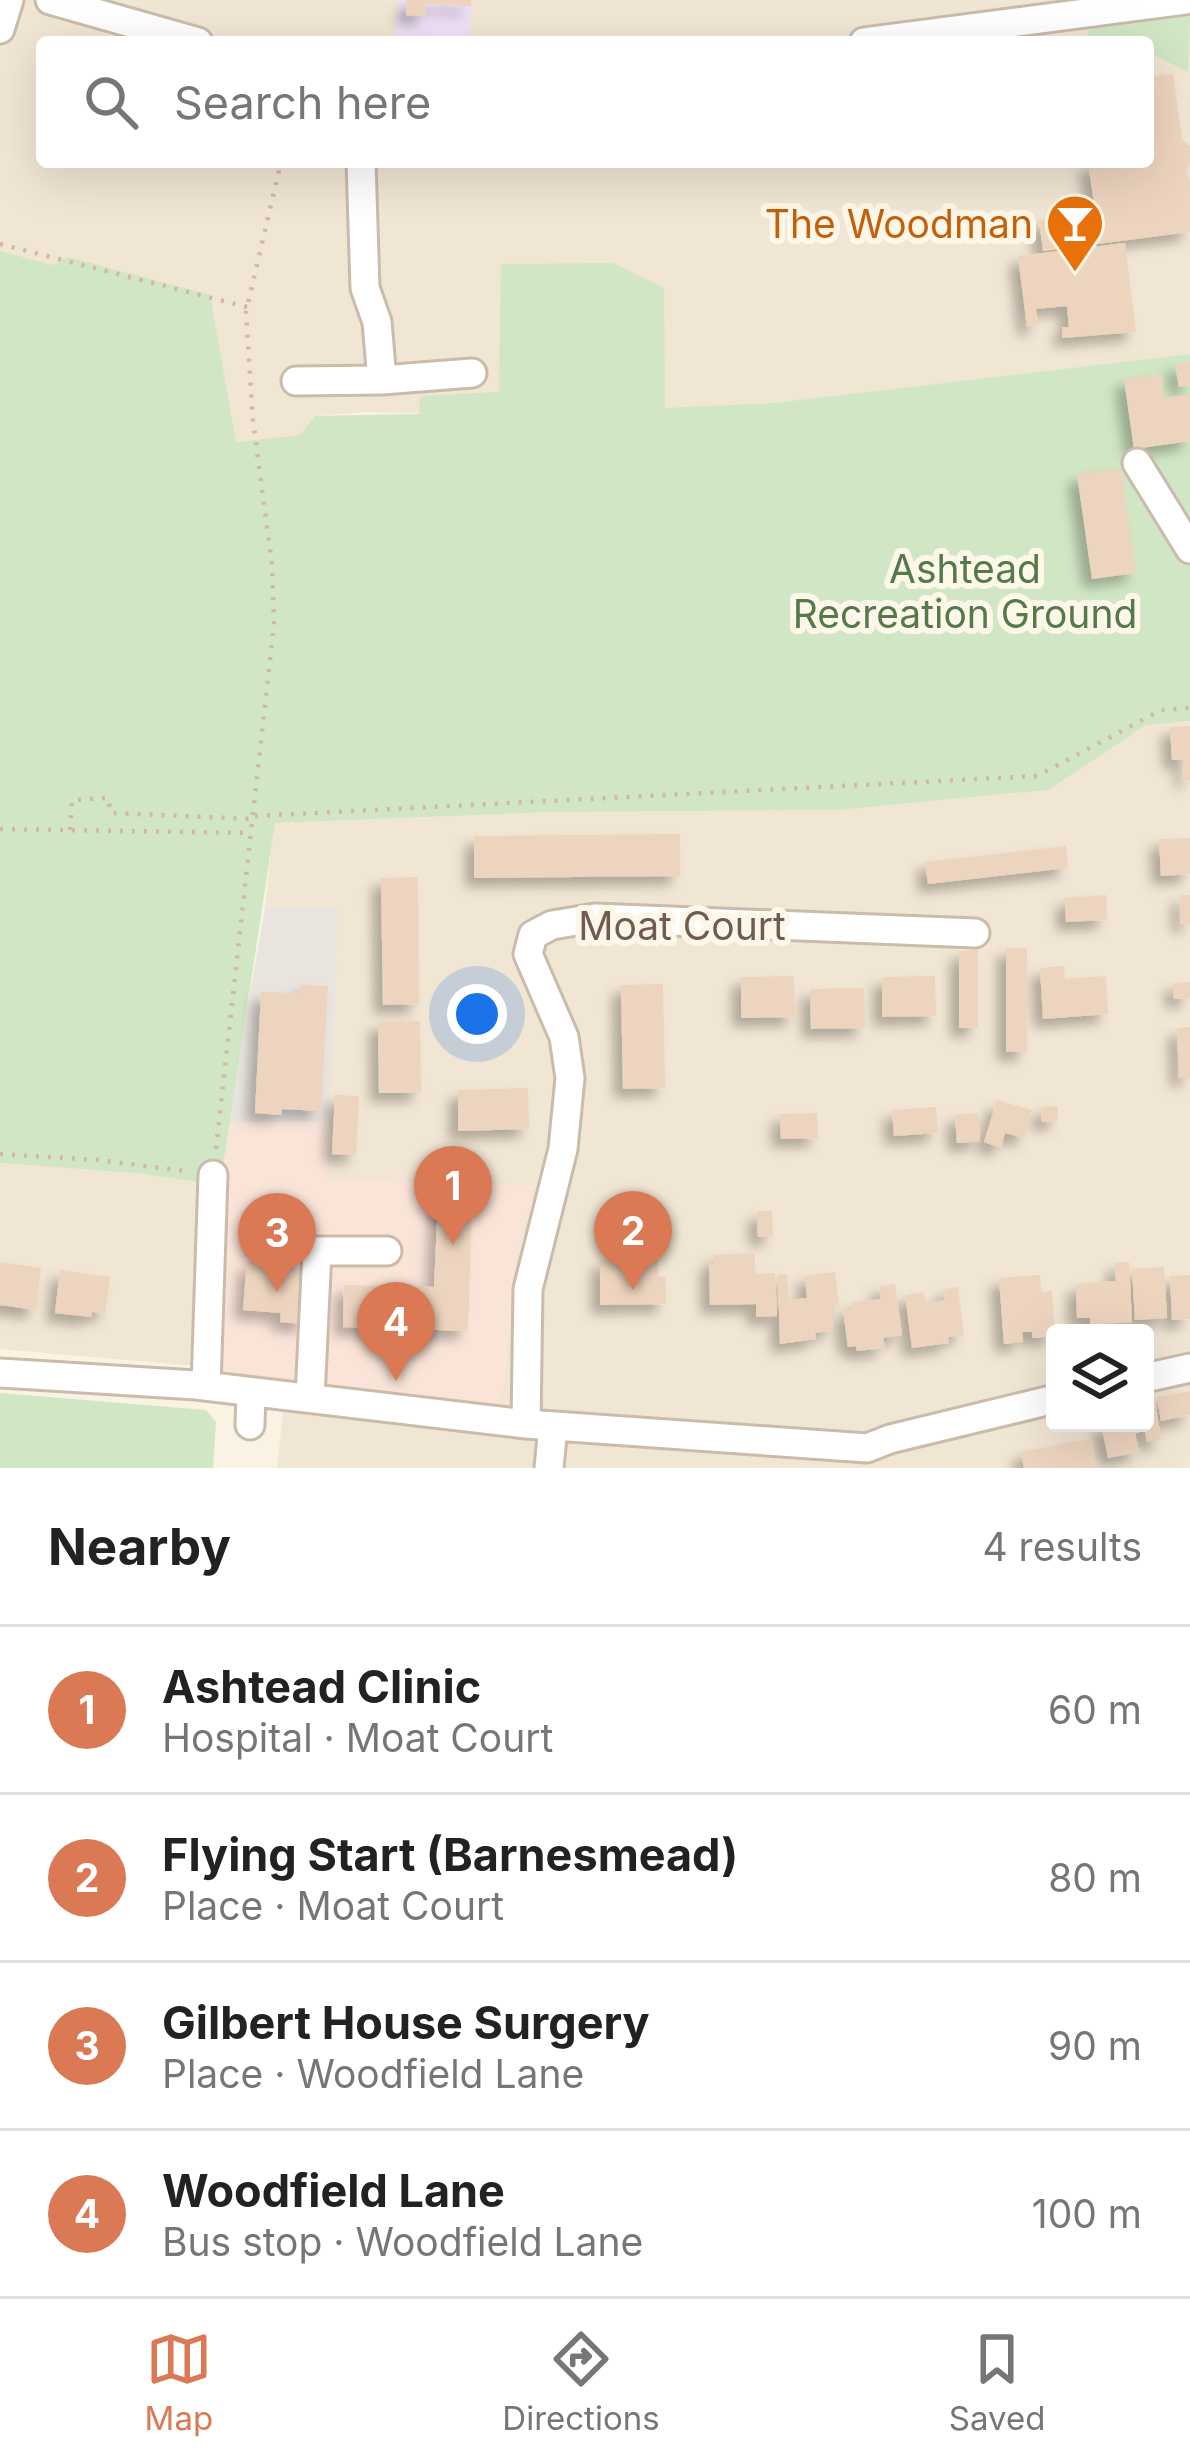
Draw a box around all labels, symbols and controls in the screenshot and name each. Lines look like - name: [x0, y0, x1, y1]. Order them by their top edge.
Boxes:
- search box: [36, 36, 1154, 168]
- icon: search: [78, 69, 144, 135]
- text: Search here: [174, 75, 431, 130]
- bar icon: The Woodman: [1044, 192, 1106, 274]
- place label: The Woodman: [765, 200, 1033, 247]
- park label: Ashtead Recreation Ground: [793, 545, 1137, 637]
- street label: Moat Court: [578, 902, 786, 949]
- your location: [447, 984, 507, 1044]
- pin: 1: [414, 1146, 492, 1245]
- pin: 2: [594, 1191, 672, 1290]
- pin: 3: [238, 1193, 316, 1292]
- pin: 4: [357, 1282, 435, 1381]
- map controls: [1046, 1324, 1154, 1432]
- button: layers: [1046, 1324, 1154, 1432]
- text: Nearby: [48, 1516, 231, 1577]
- text: 4 results: [982, 1523, 1142, 1570]
- text: Ashtead Clinic: [162, 1659, 481, 1714]
- text: 1: [79, 1686, 95, 1733]
- text: 60 m: [1048, 1686, 1142, 1733]
- text: Hospital · Moat Court: [162, 1714, 553, 1761]
- text: Flying Start (Barnesmead): [162, 1827, 738, 1882]
- text: 2: [75, 1854, 99, 1901]
- text: 80 m: [1048, 1854, 1142, 1901]
- text: Place · Moat Court: [162, 1882, 504, 1929]
- text: Gilbert House Surgery: [162, 1995, 650, 2050]
- text: 3: [74, 2022, 100, 2069]
- text: 90 m: [1048, 2022, 1142, 2069]
- text: Place · Woodfield Lane: [162, 2050, 584, 2097]
- text: Woodfield Lane: [162, 2163, 505, 2218]
- text: 4: [74, 2190, 100, 2237]
- text: 100 m: [1032, 2190, 1142, 2237]
- text: Bus stop · Woodfield Lane: [162, 2218, 643, 2265]
- tab: Map: [145, 2326, 213, 2438]
- tab: Directions: [502, 2326, 660, 2438]
- tab: Saved: [949, 2326, 1045, 2438]

